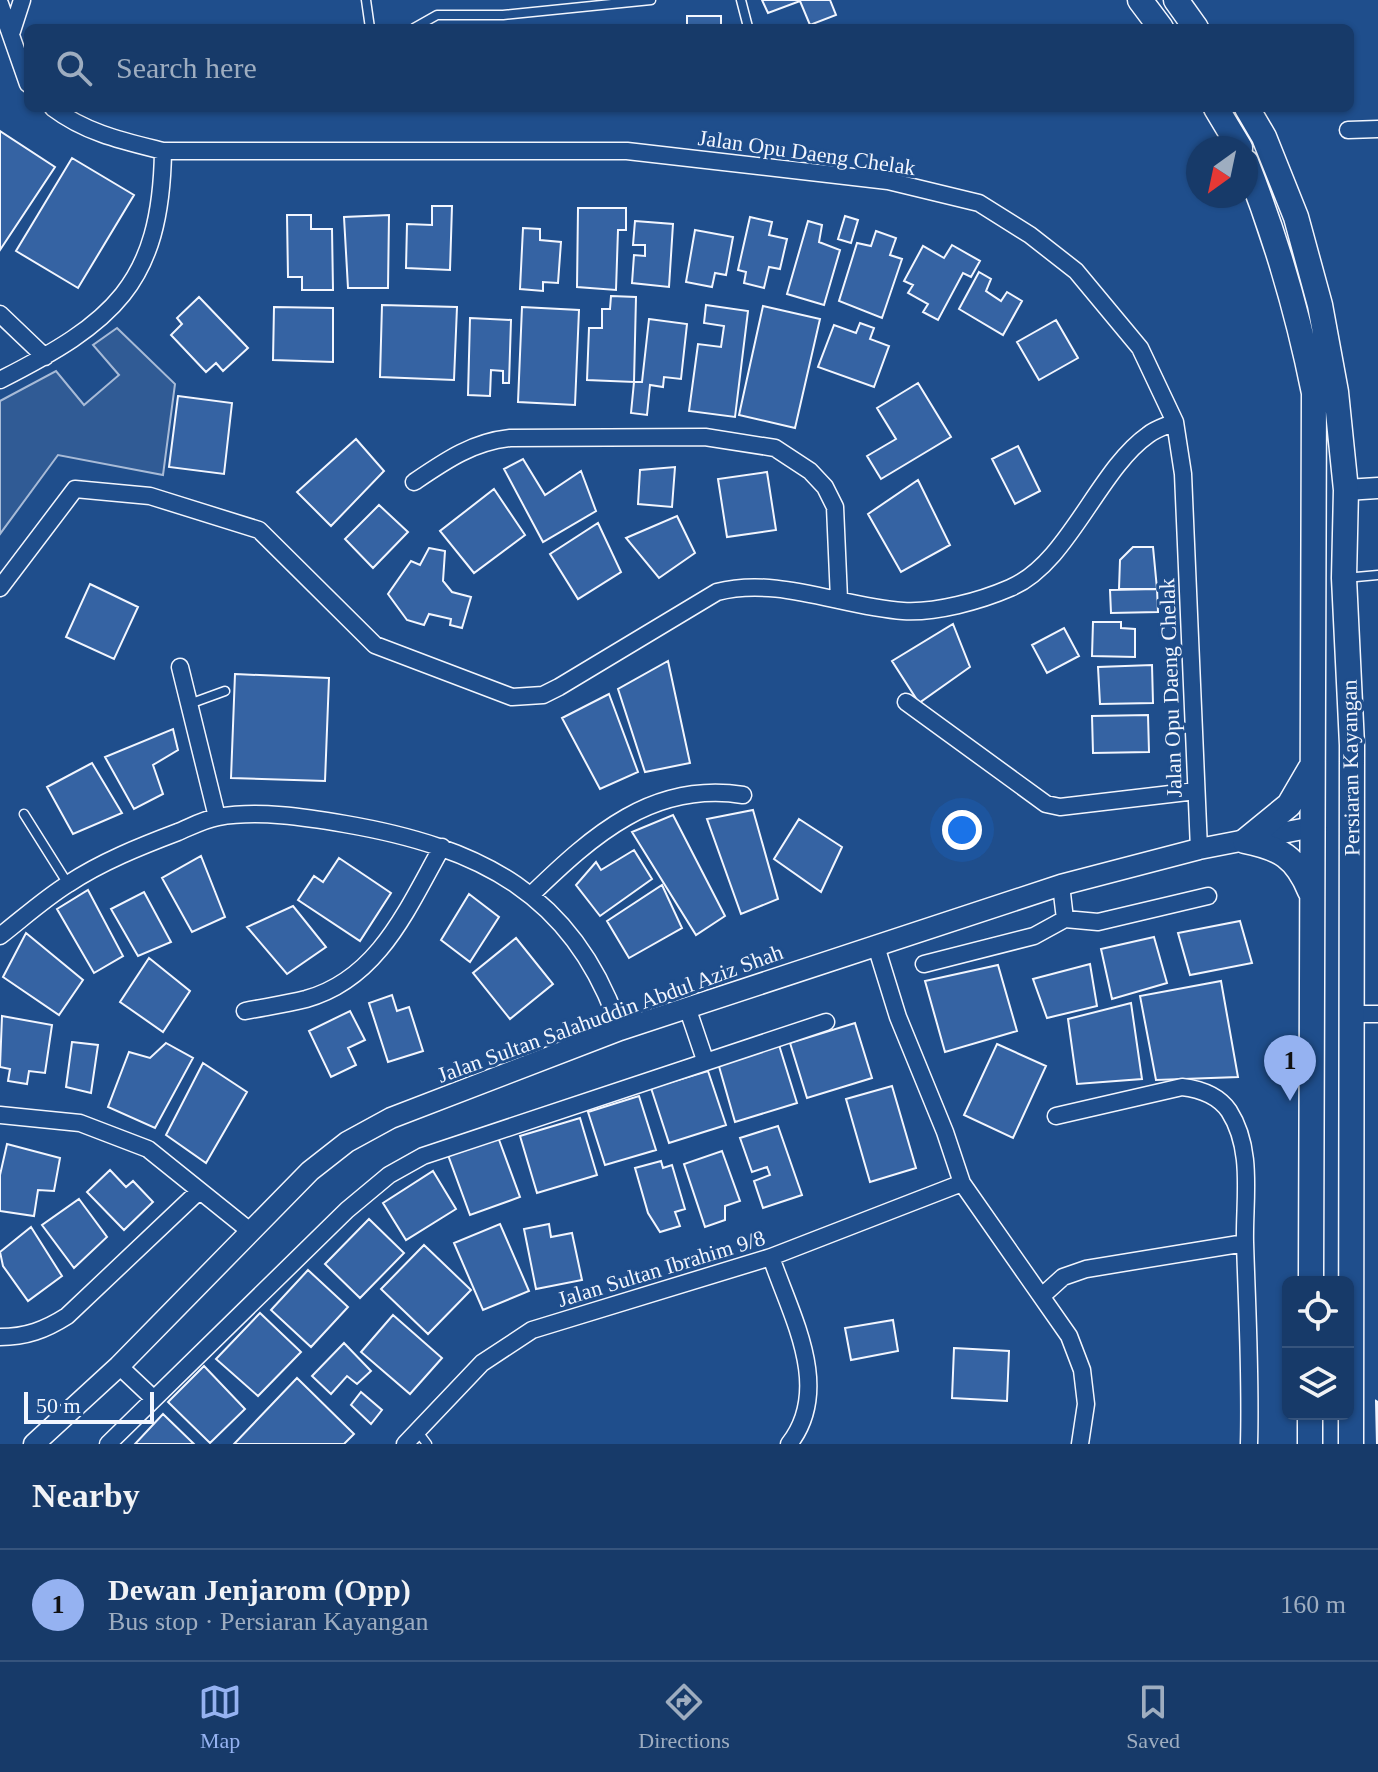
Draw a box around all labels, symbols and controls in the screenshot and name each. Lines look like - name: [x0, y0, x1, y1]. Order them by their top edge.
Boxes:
- search box: [24, 24, 1354, 112]
- icon: search: [52, 46, 96, 90]
- text: Search here: [116, 51, 257, 84]
- street label: Jalan Opu Daeng Chelak: [697, 125, 917, 180]
- north arrow: [1186, 136, 1258, 208]
- street label: Jalan Opu Daeng Chelak: [1154, 578, 1187, 798]
- street label: Persiaran Kayangan: [1336, 680, 1365, 856]
- your location: [942, 810, 982, 850]
- street label: Jalan Sultan Salahuddin Abdul Aziz Shah: [434, 939, 786, 1088]
- pin: 1: [1264, 1035, 1316, 1101]
- street label: Jalan Sultan Ibrahim 9/8: [554, 1225, 768, 1312]
- map controls: [1282, 1276, 1354, 1420]
- button: locate: [1282, 1276, 1354, 1348]
- button: layers: [1282, 1348, 1354, 1420]
- scale bar: [24, 1388, 154, 1424]
- text: 50 m: [36, 1393, 81, 1418]
- text: Nearby: [32, 1477, 140, 1514]
- text: Dewan Jenjarom (Opp): [108, 1573, 411, 1606]
- text: 1: [52, 1590, 65, 1619]
- text: 160 m: [1280, 1590, 1346, 1619]
- text: Bus stop · Persiaran Kayangan: [108, 1607, 429, 1636]
- tab: Map: [198, 1680, 242, 1754]
- tab: Directions: [638, 1680, 730, 1754]
- tab: Saved: [1126, 1680, 1180, 1754]

